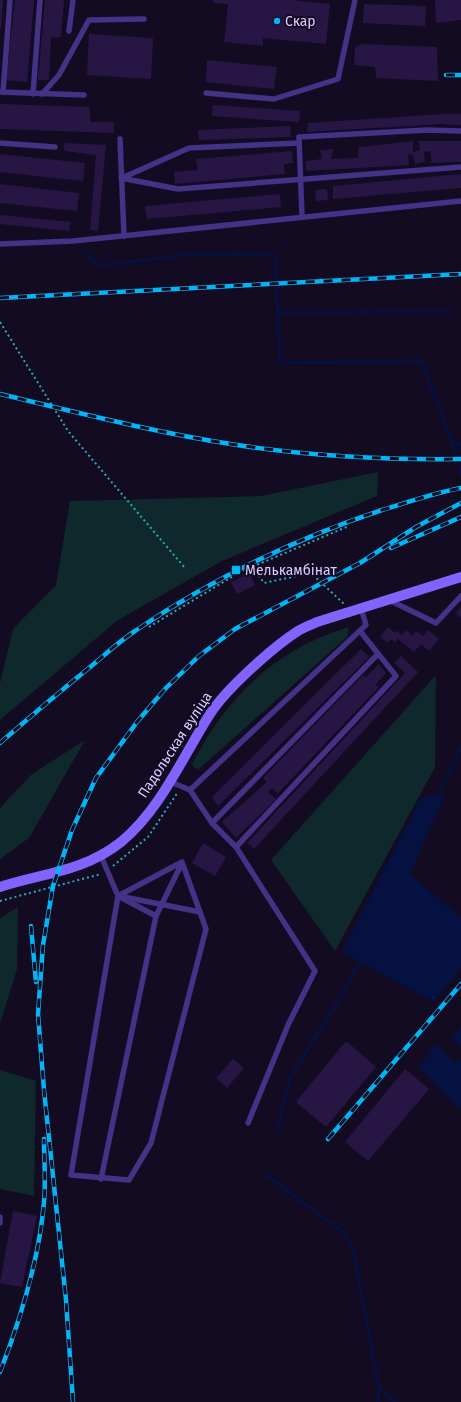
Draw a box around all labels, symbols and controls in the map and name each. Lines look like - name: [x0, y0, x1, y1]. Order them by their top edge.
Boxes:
- place label: Скар: [285, 13, 316, 30]
- marker: Скар: [272, 16, 282, 26]
- place label: Мелькамбінат: [245, 562, 337, 579]
- marker: Мелькамбінат: [230, 564, 242, 576]
- street label: Падольская вуліца: [134, 689, 216, 801]

